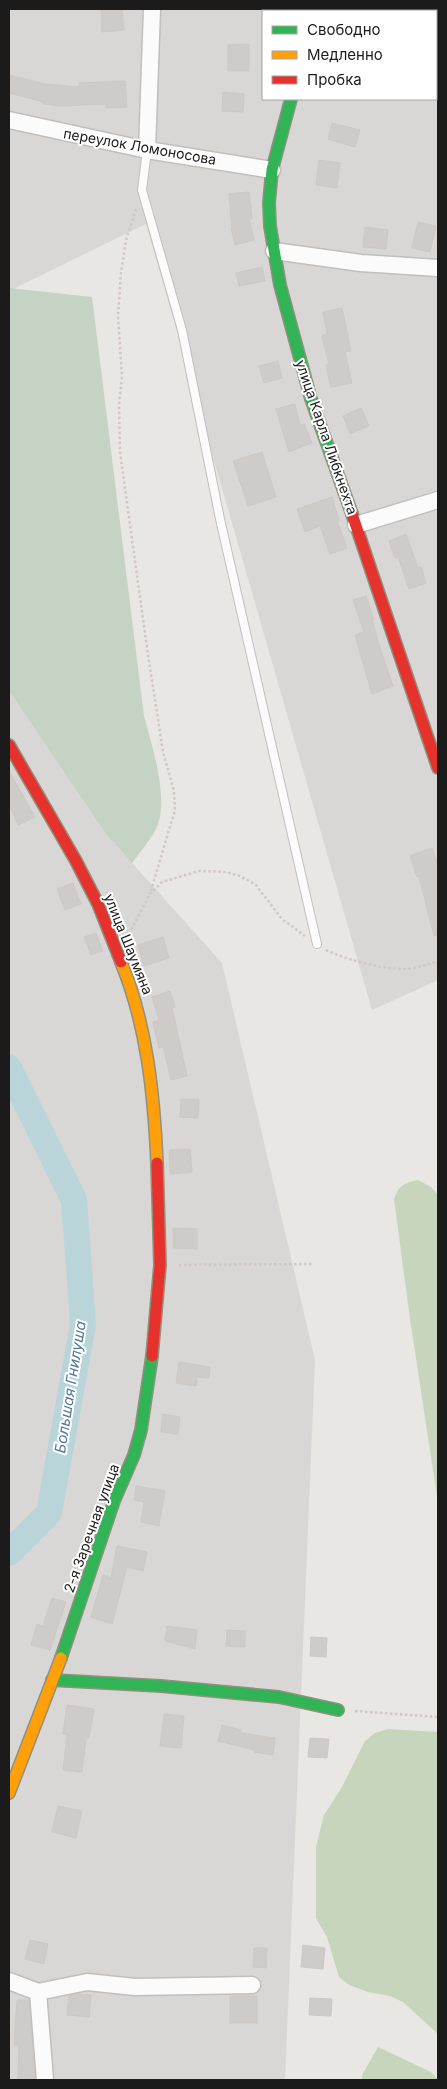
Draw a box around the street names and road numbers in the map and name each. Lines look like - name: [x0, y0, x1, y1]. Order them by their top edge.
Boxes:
- street label: переулок Ломоносова: [62, 124, 218, 168]
- street label: улица Карла Либкнехта: [293, 357, 361, 517]
- street label: улица Шаумяна: [101, 891, 157, 997]
- street label: 2-я Заречная улица: [60, 1461, 122, 1595]

